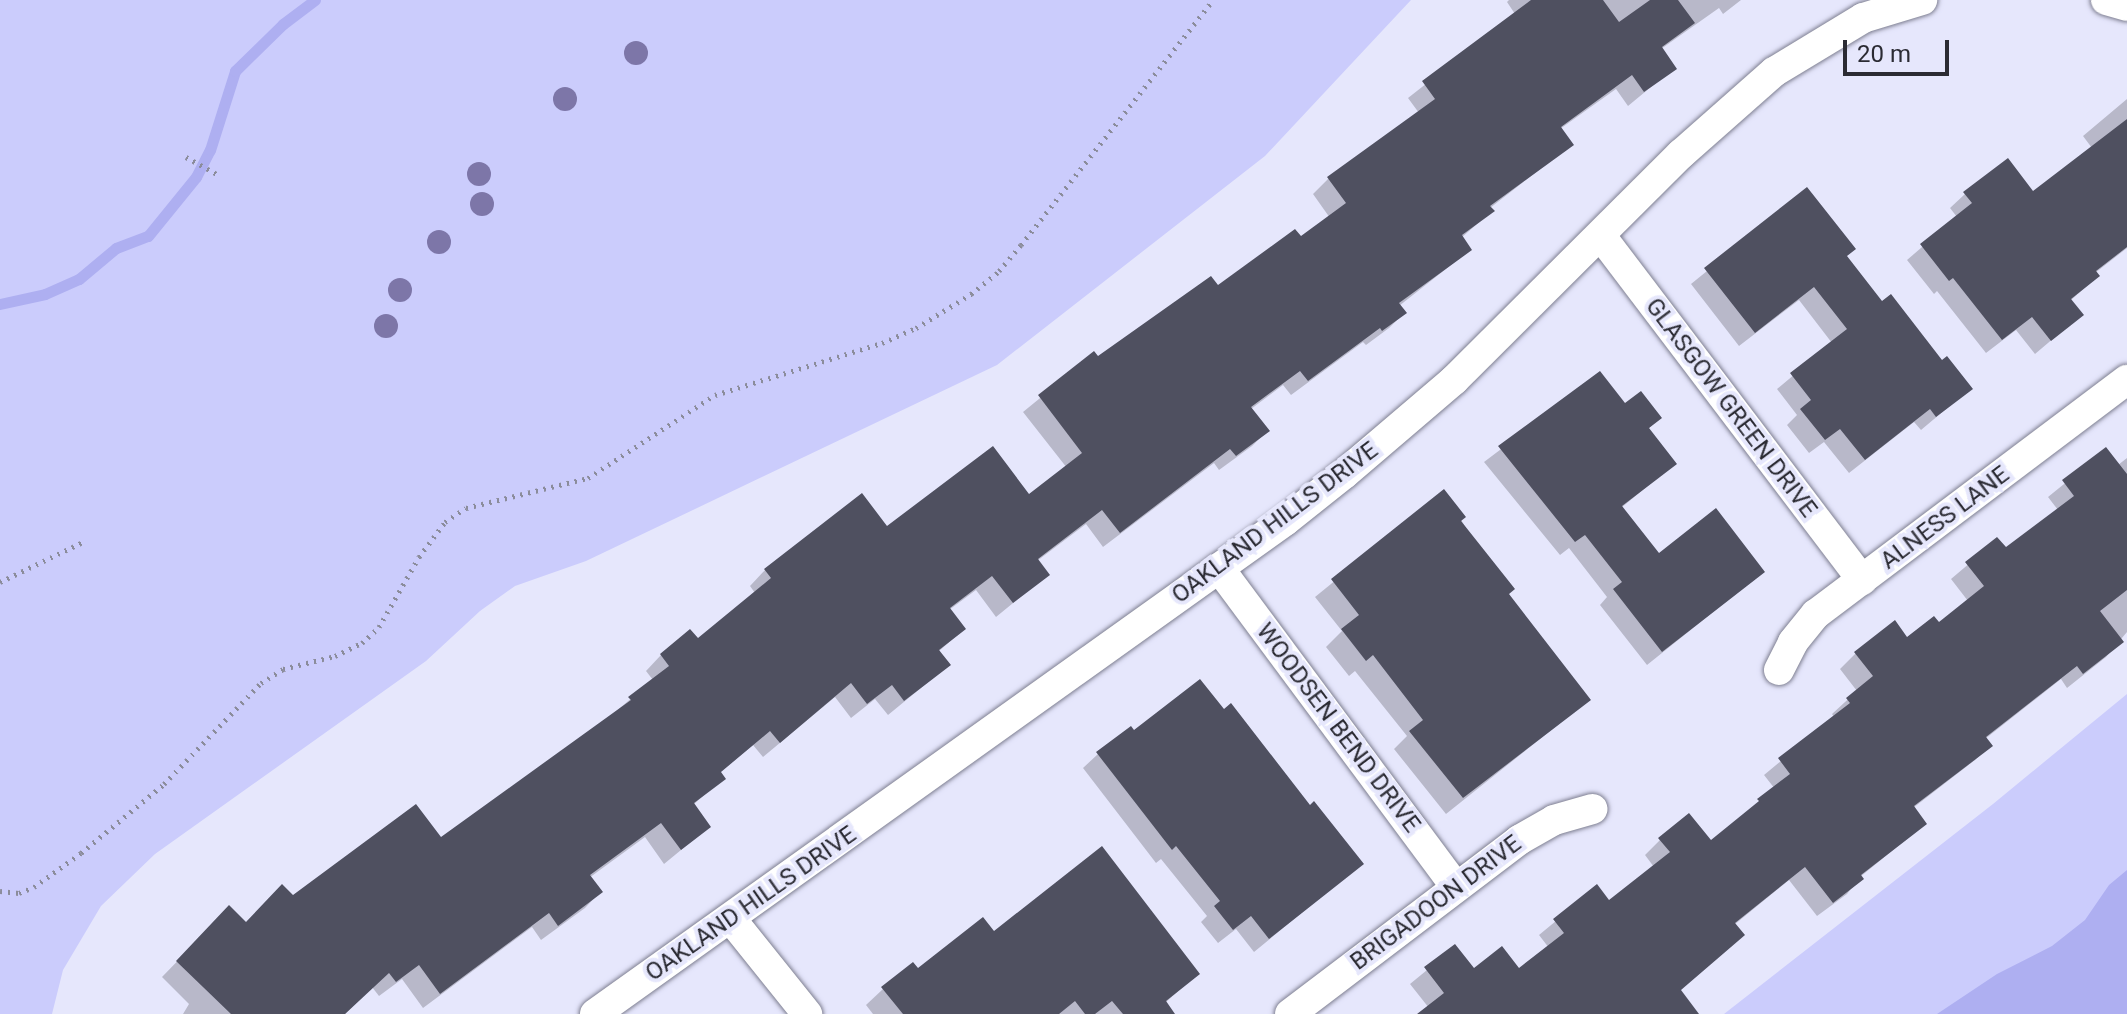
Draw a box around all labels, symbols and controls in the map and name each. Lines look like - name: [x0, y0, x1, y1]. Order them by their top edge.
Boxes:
- scale bar: [1847, 24, 1953, 74]
- text: 20 m: [1857, 40, 1911, 68]
- street label: GLASGOW GREEN DRIVE: [1639, 293, 1823, 523]
- street label: OAKLAND HILLS DRIVE: [1166, 436, 1384, 610]
- street label: ALNESS LANE: [1875, 460, 2015, 576]
- street label: WOODSEN BEND DRIVE: [1250, 618, 1426, 838]
- street label: OAKLAND HILLS DRIVE: [640, 820, 862, 988]
- street label: BRIGADOON DRIVE: [1345, 829, 1527, 977]

